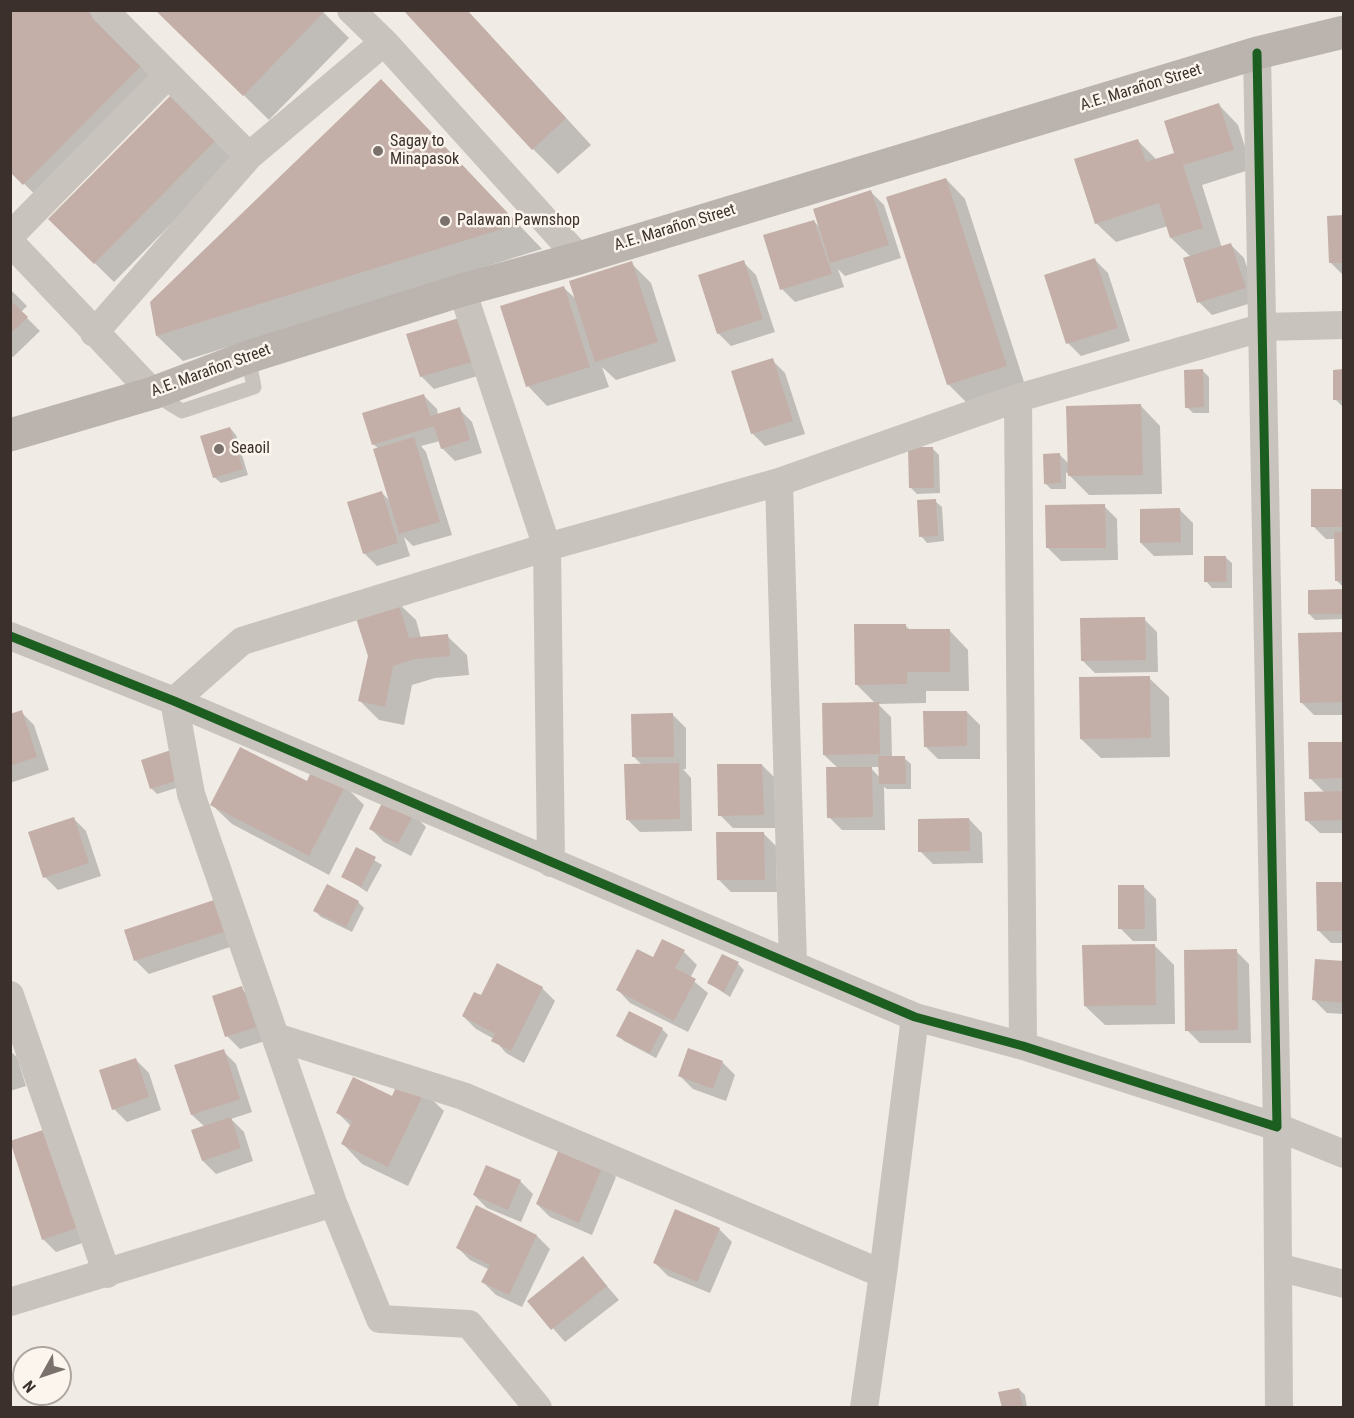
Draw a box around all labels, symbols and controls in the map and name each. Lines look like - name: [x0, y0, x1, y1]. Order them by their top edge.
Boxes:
- street label: A.E. Marañon Street: [1078, 60, 1204, 116]
- place label: Sagay to Minapasok: [390, 132, 459, 170]
- marker: Sagay to Minapasok: [371, 144, 385, 158]
- street label: A.E. Marañon Street: [612, 200, 738, 256]
- place label: Palawan Pawnshop: [457, 211, 580, 231]
- marker: Palawan Pawnshop: [438, 214, 452, 228]
- street label: A.E. Marañon Street: [149, 340, 273, 402]
- place label: Seaoil: [231, 439, 270, 459]
- marker: Seaoil: [212, 442, 226, 456]
- north arrow: [12, 1346, 72, 1406]
- text: N: [19, 1377, 40, 1396]

